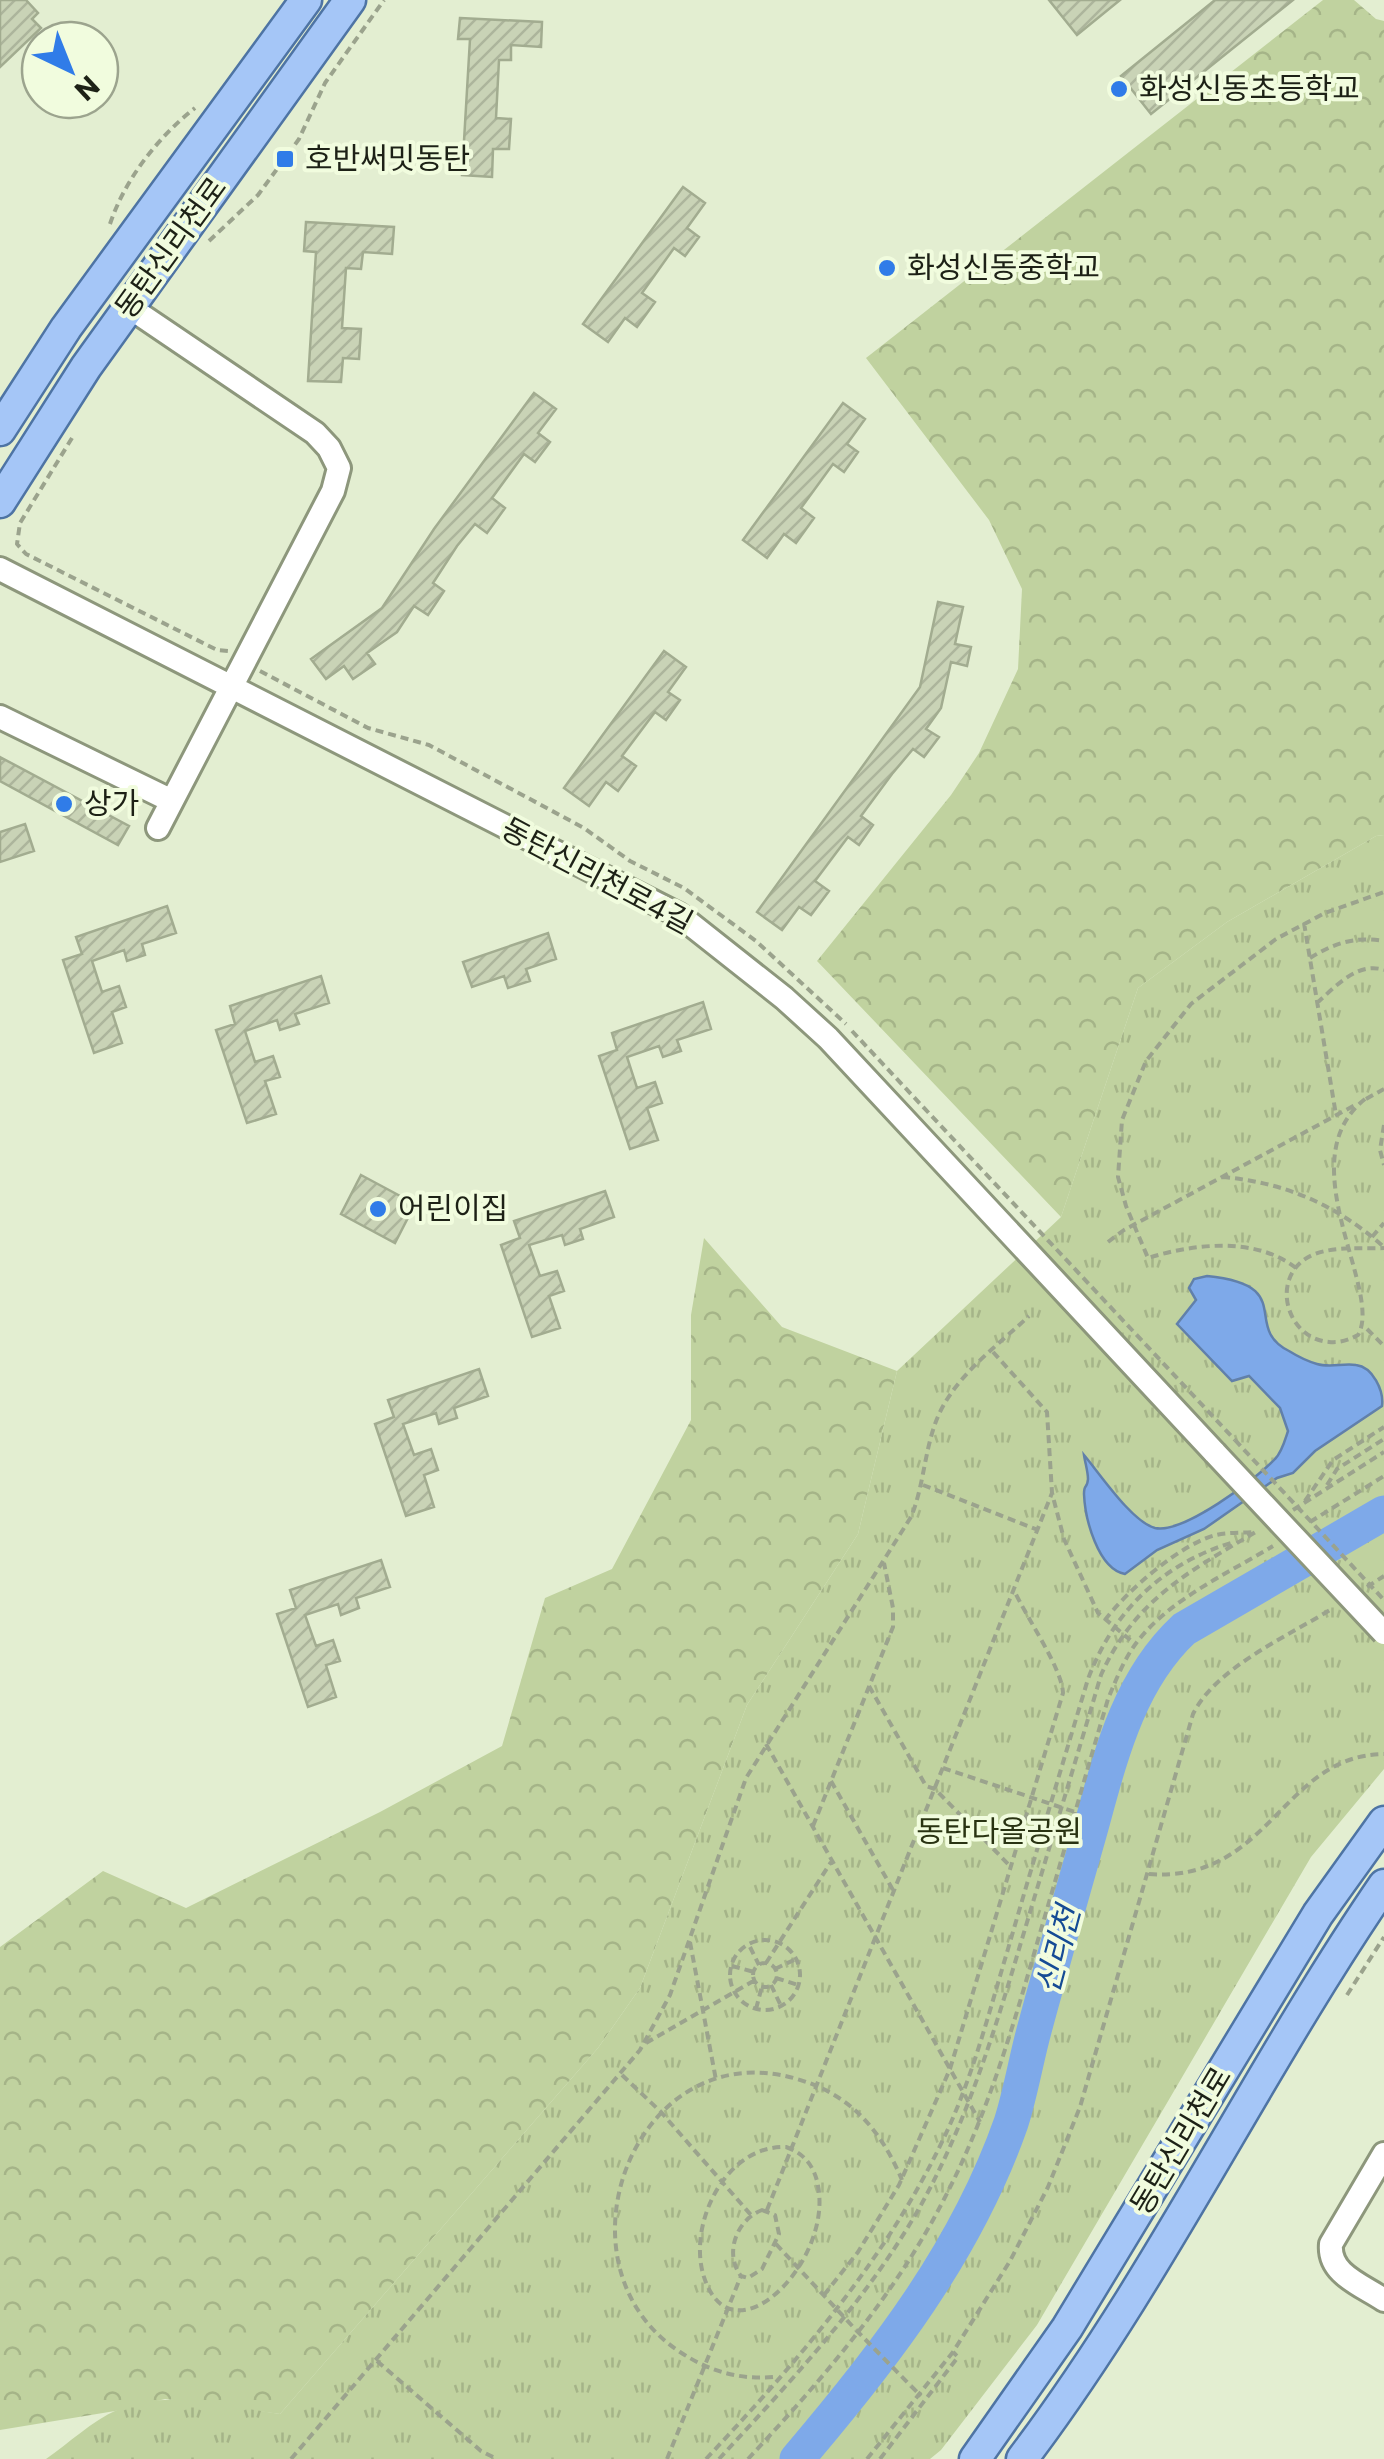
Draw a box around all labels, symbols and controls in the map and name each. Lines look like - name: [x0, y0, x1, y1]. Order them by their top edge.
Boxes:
- north arrow: [20, 20, 120, 120]
- place label: 화성신동초등학교: [1139, 68, 1360, 105]
- text: N: [68, 69, 107, 109]
- marker: 화성신동초등학교: [1108, 78, 1130, 100]
- place label: 호반써밋동탄: [305, 138, 471, 175]
- marker: 호반써밋동탄: [274, 148, 296, 170]
- street label: 동탄신리천로: [105, 169, 233, 324]
- place label: 화성신동중학교: [907, 247, 1100, 284]
- marker: 화성신동중학교: [876, 257, 898, 279]
- place label: 상가: [84, 783, 139, 820]
- marker: 상가: [53, 793, 75, 815]
- street label: 동탄신리천로4길: [496, 808, 700, 940]
- place label: 어린이집: [398, 1188, 508, 1225]
- marker: 어린이집: [367, 1198, 389, 1220]
- park label: 동탄다올공원: [916, 1811, 1082, 1848]
- water label: 신리천: [1025, 1898, 1088, 1997]
- street label: 동탄신리천로: [1120, 2059, 1237, 2220]

